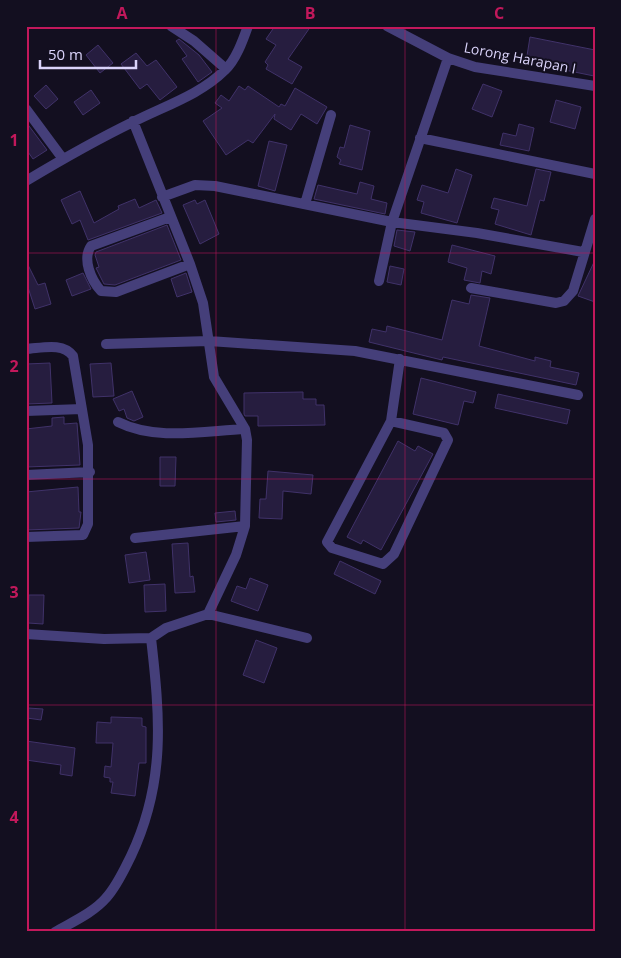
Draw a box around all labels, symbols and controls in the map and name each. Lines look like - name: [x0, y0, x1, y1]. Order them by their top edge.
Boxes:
- text: A: [116, 2, 128, 24]
- text: B: [305, 2, 315, 24]
- text: C: [494, 2, 504, 24]
- street label: Lorong Harapan I: [462, 37, 578, 78]
- scale bar: [40, 38, 136, 70]
- text: 50 m: [48, 44, 83, 64]
- text: 1: [9, 129, 19, 151]
- text: 2: [9, 355, 19, 377]
- text: 3: [9, 581, 19, 603]
- text: 4: [9, 806, 19, 828]

